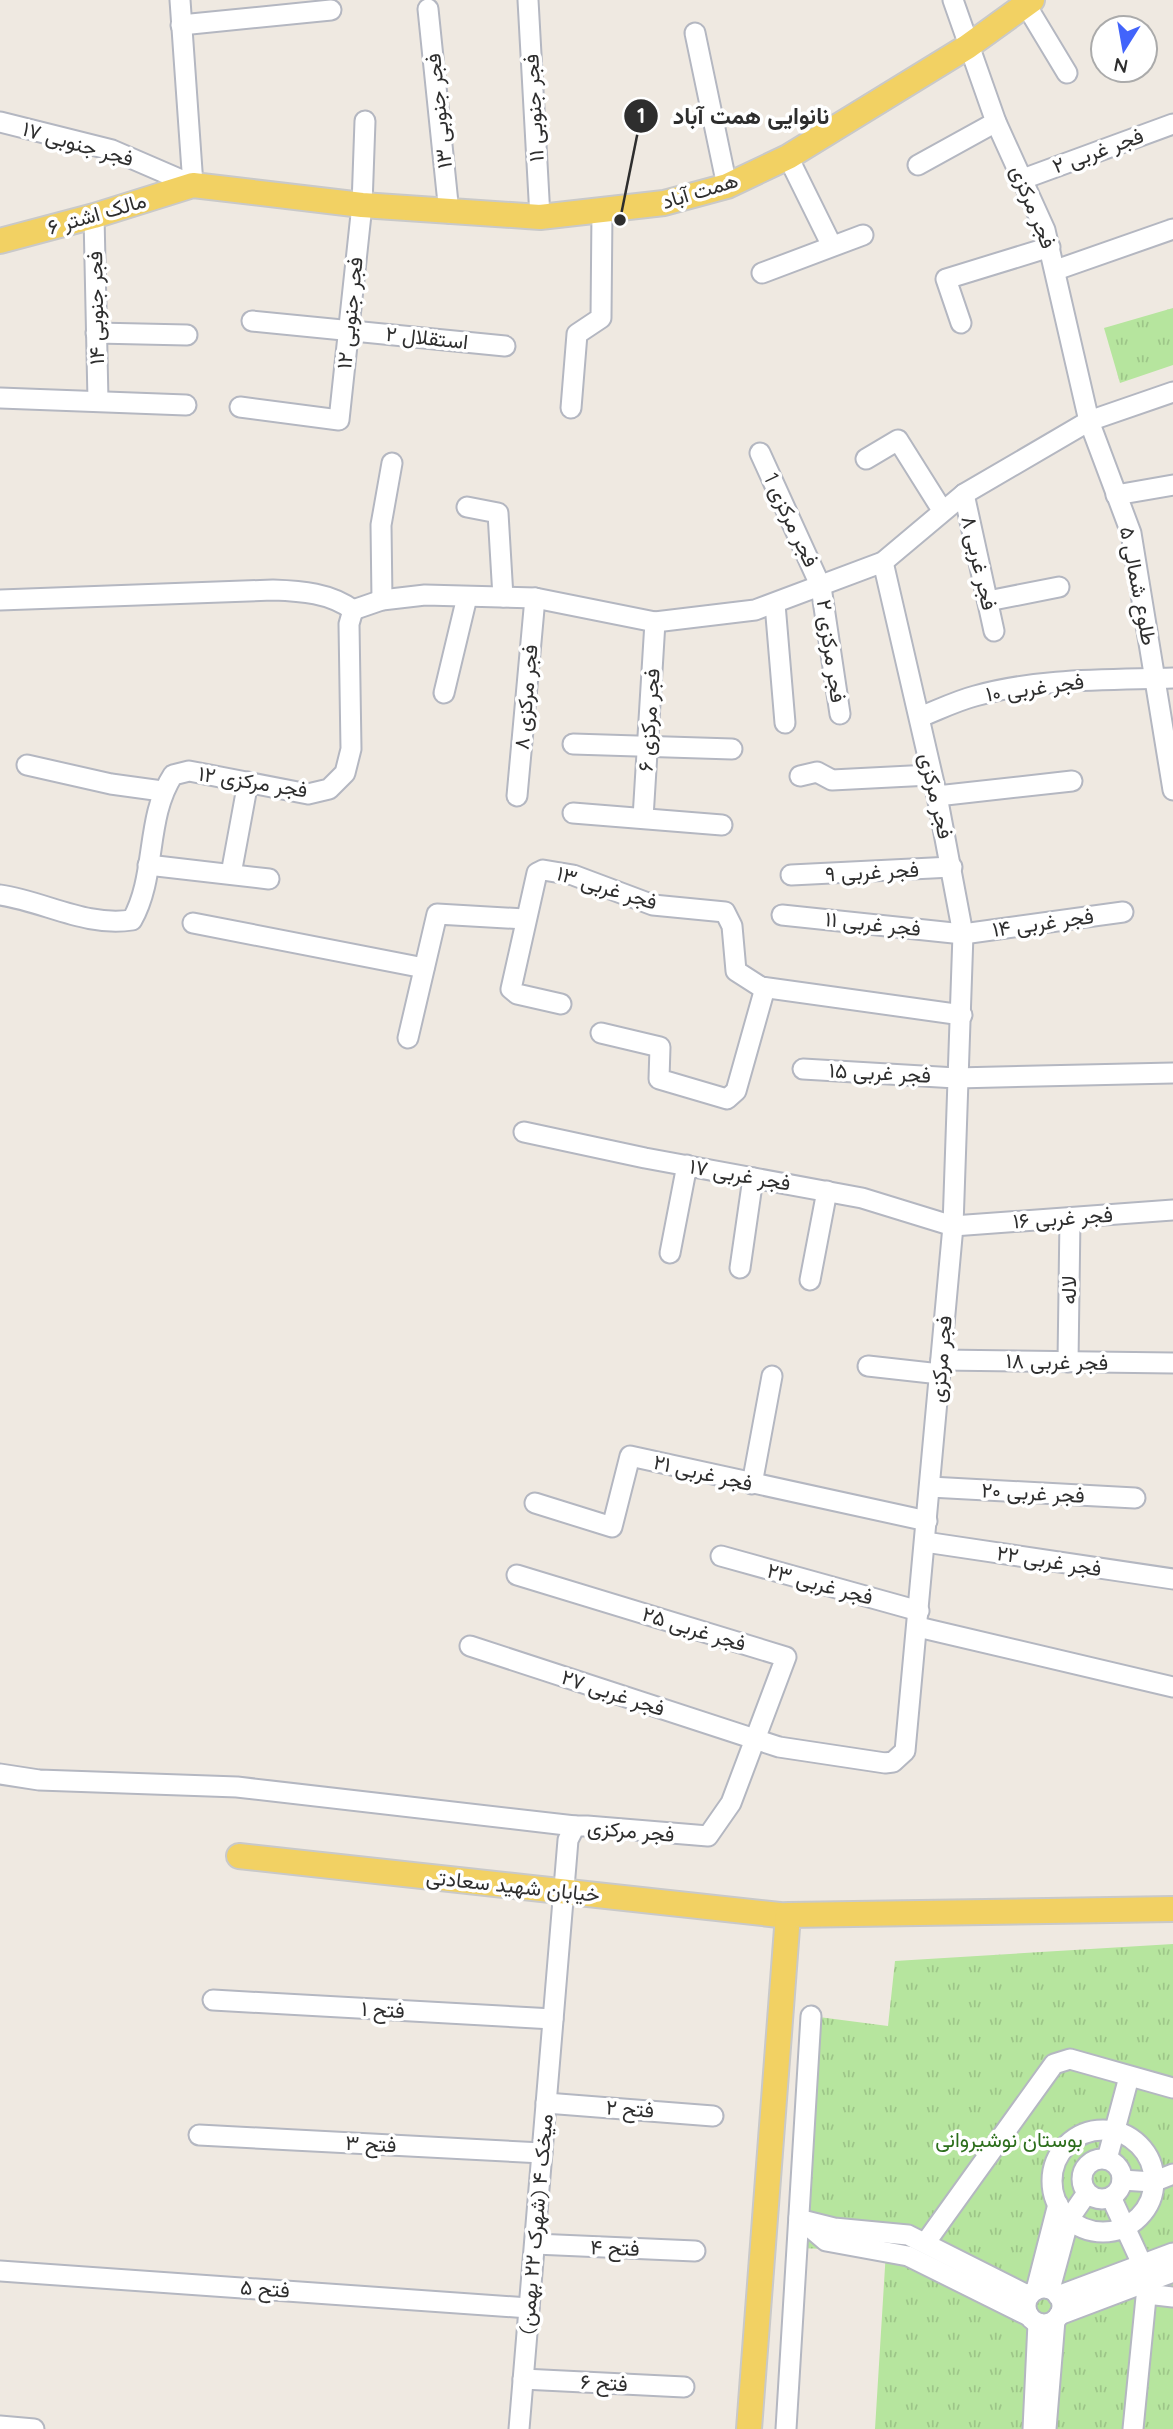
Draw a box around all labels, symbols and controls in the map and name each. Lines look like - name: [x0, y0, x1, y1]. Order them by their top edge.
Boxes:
- north arrow: [1089, 14, 1159, 84]
- street label: فجر جنوبی ۱۳: [419, 52, 458, 170]
- street label: فجر جنوبی ۱۱: [517, 53, 550, 163]
- text: N: [1112, 53, 1130, 79]
- callout: نانوایی همت آباد: [624, 94, 843, 138]
- text: نانوایی همت آباد: [673, 101, 829, 131]
- text: 1: [637, 102, 645, 128]
- street label: فجر جنوبی ۱۷: [20, 115, 137, 172]
- street label: فجر غربی ۲: [1049, 122, 1147, 179]
- street label: فجر مرکزی: [1005, 161, 1062, 252]
- street label: همت آباد: [658, 166, 741, 214]
- street label: مالک اشتر ۶: [44, 187, 149, 240]
- street label: فجر جنوبی ۱۴: [81, 251, 110, 365]
- street label: فجر جنوبی ۱۲: [330, 255, 369, 370]
- street label: استقلال ۲: [385, 320, 470, 354]
- street label: فجر مرکزی 1: [758, 468, 825, 571]
- street label: فجر غربی ۸: [956, 513, 1003, 613]
- street label: طلوع شمالی ۵: [1113, 524, 1163, 648]
- street label: فجر مرکزی ۲: [811, 598, 852, 704]
- street label: فجر مرکزی ۸: [507, 643, 544, 751]
- street label: فجر مرکزی ۶: [631, 667, 666, 772]
- street label: فجر غربی ۱۰: [984, 667, 1086, 708]
- street label: فجر مرکزی: [914, 750, 959, 841]
- street label: فجر مرکزی ۱۲: [197, 760, 310, 803]
- street label: فجر غربی ۹: [824, 856, 920, 887]
- street label: فجر غربی ۱۳: [554, 859, 661, 916]
- street label: فجر غربی ۱۴: [991, 902, 1095, 943]
- street label: فجر غربی ۱۱: [824, 905, 922, 942]
- street label: فجر غربی ۱۵: [828, 1056, 932, 1089]
- street label: فجر غربی ۱۷: [687, 1152, 793, 1197]
- street label: فجر غربی ۱۶: [1012, 1201, 1114, 1234]
- street label: لاله: [1055, 1275, 1081, 1305]
- street label: فجر مرکزی: [923, 1314, 958, 1404]
- street label: فجر غربی ۱۸: [1006, 1347, 1108, 1376]
- street label: فجر غربی ۲۱: [651, 1448, 755, 1497]
- street label: فجر غربی ۲۰: [981, 1476, 1085, 1509]
- street label: فجر غربی ۲۲: [995, 1539, 1103, 1582]
- street label: فجر غربی ۲۳: [764, 1556, 876, 1611]
- street label: فجر غربی ۲۵: [639, 1600, 749, 1657]
- street label: فجر غربی ۲۷: [558, 1663, 668, 1722]
- street label: فجر مرکزی: [586, 1813, 676, 1848]
- street label: خیابان شهید سعادتی: [425, 1863, 601, 1908]
- street label: فتح ۱: [361, 1995, 405, 2025]
- street label: فتح ۲: [605, 2093, 655, 2125]
- street label: (شهرک ۲۲ بهمن) میخک ۴: [512, 2113, 559, 2335]
- park label: بوستان نوشیروانی: [935, 2126, 1083, 2153]
- street label: فتح ۳: [345, 2129, 397, 2159]
- street label: فتح ۴: [590, 2233, 640, 2263]
- street label: فتح ۵: [239, 2273, 291, 2305]
- street label: فتح ۶: [580, 2368, 628, 2398]

